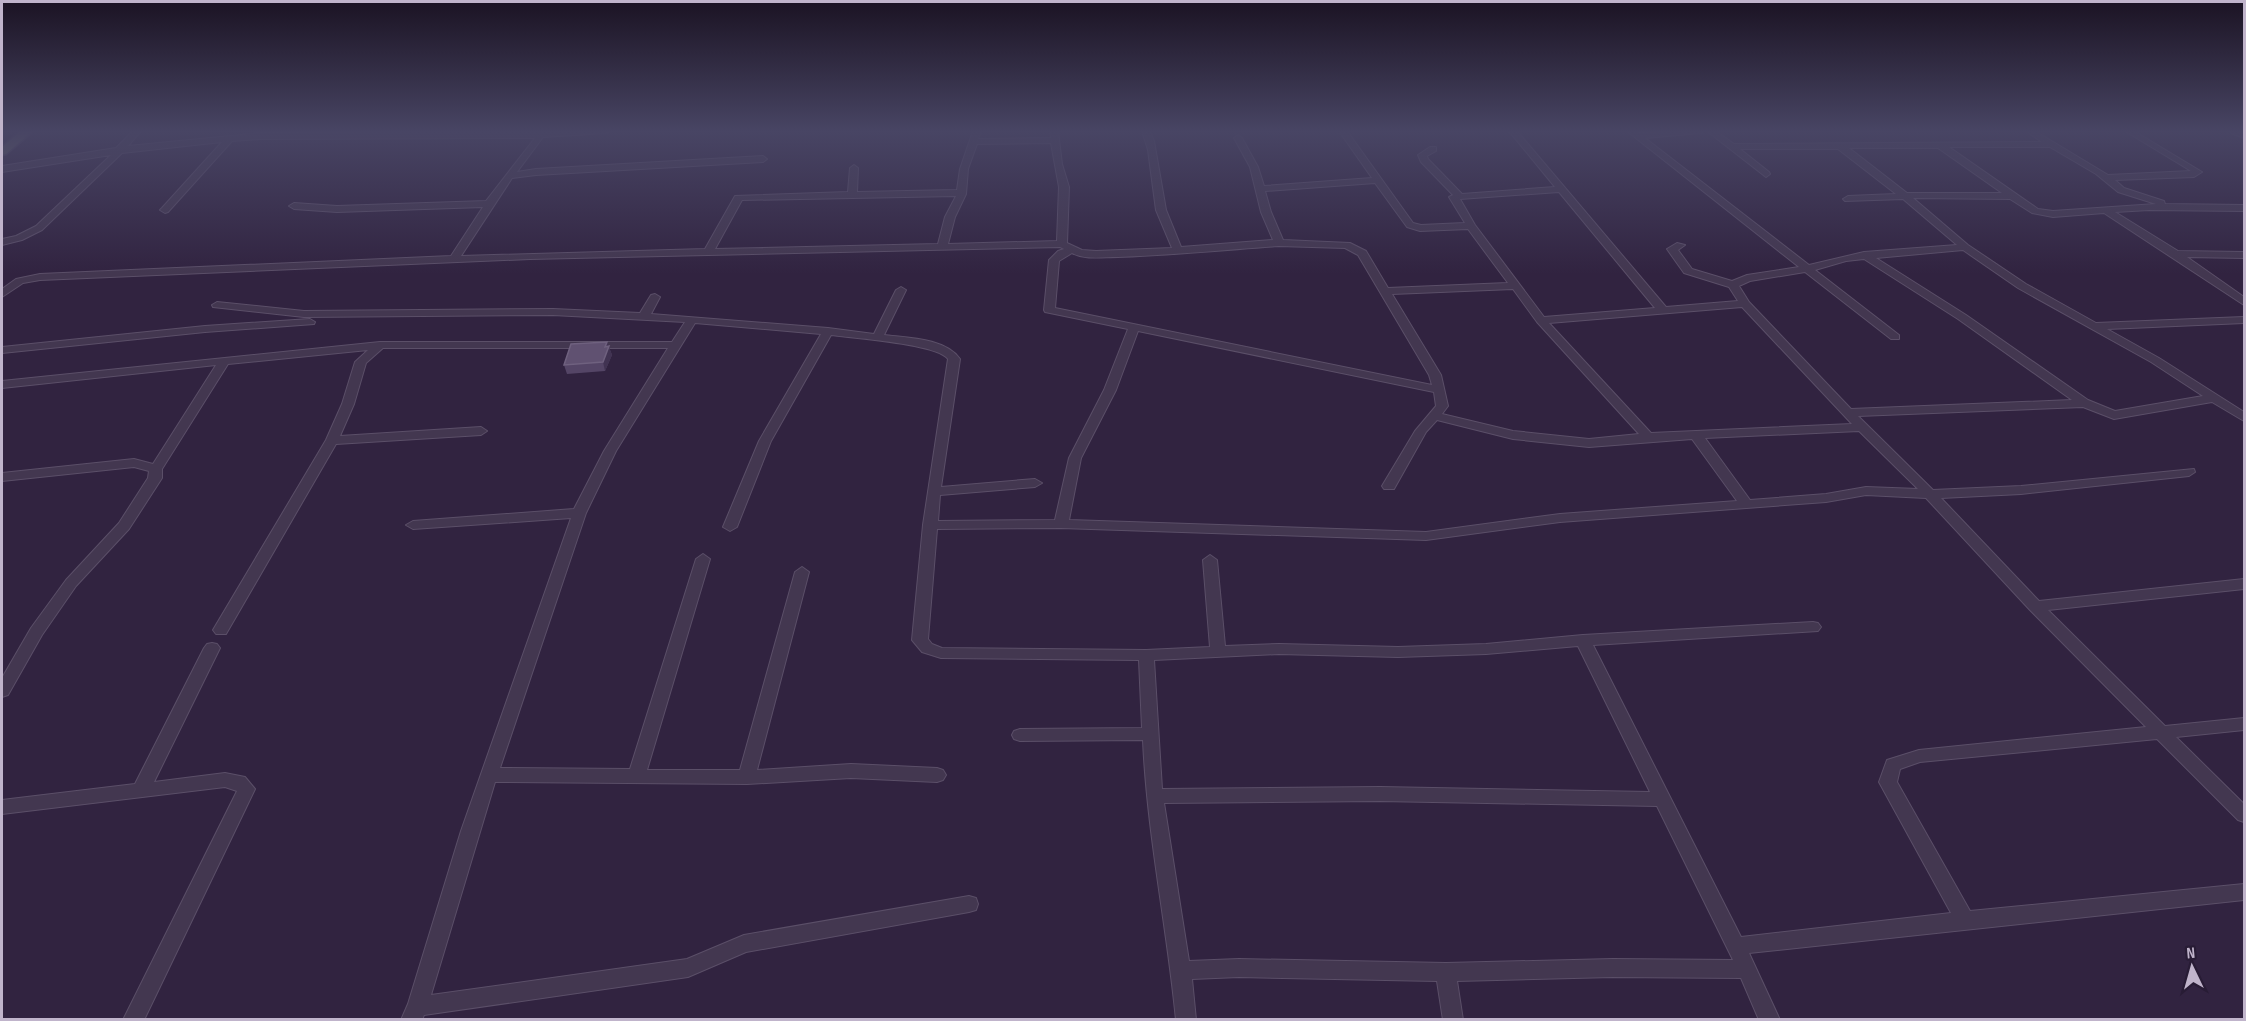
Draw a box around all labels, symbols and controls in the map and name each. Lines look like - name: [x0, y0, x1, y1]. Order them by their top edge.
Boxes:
- north arrow: [2162, 937, 2222, 997]
- text: N: [2186, 944, 2196, 963]

